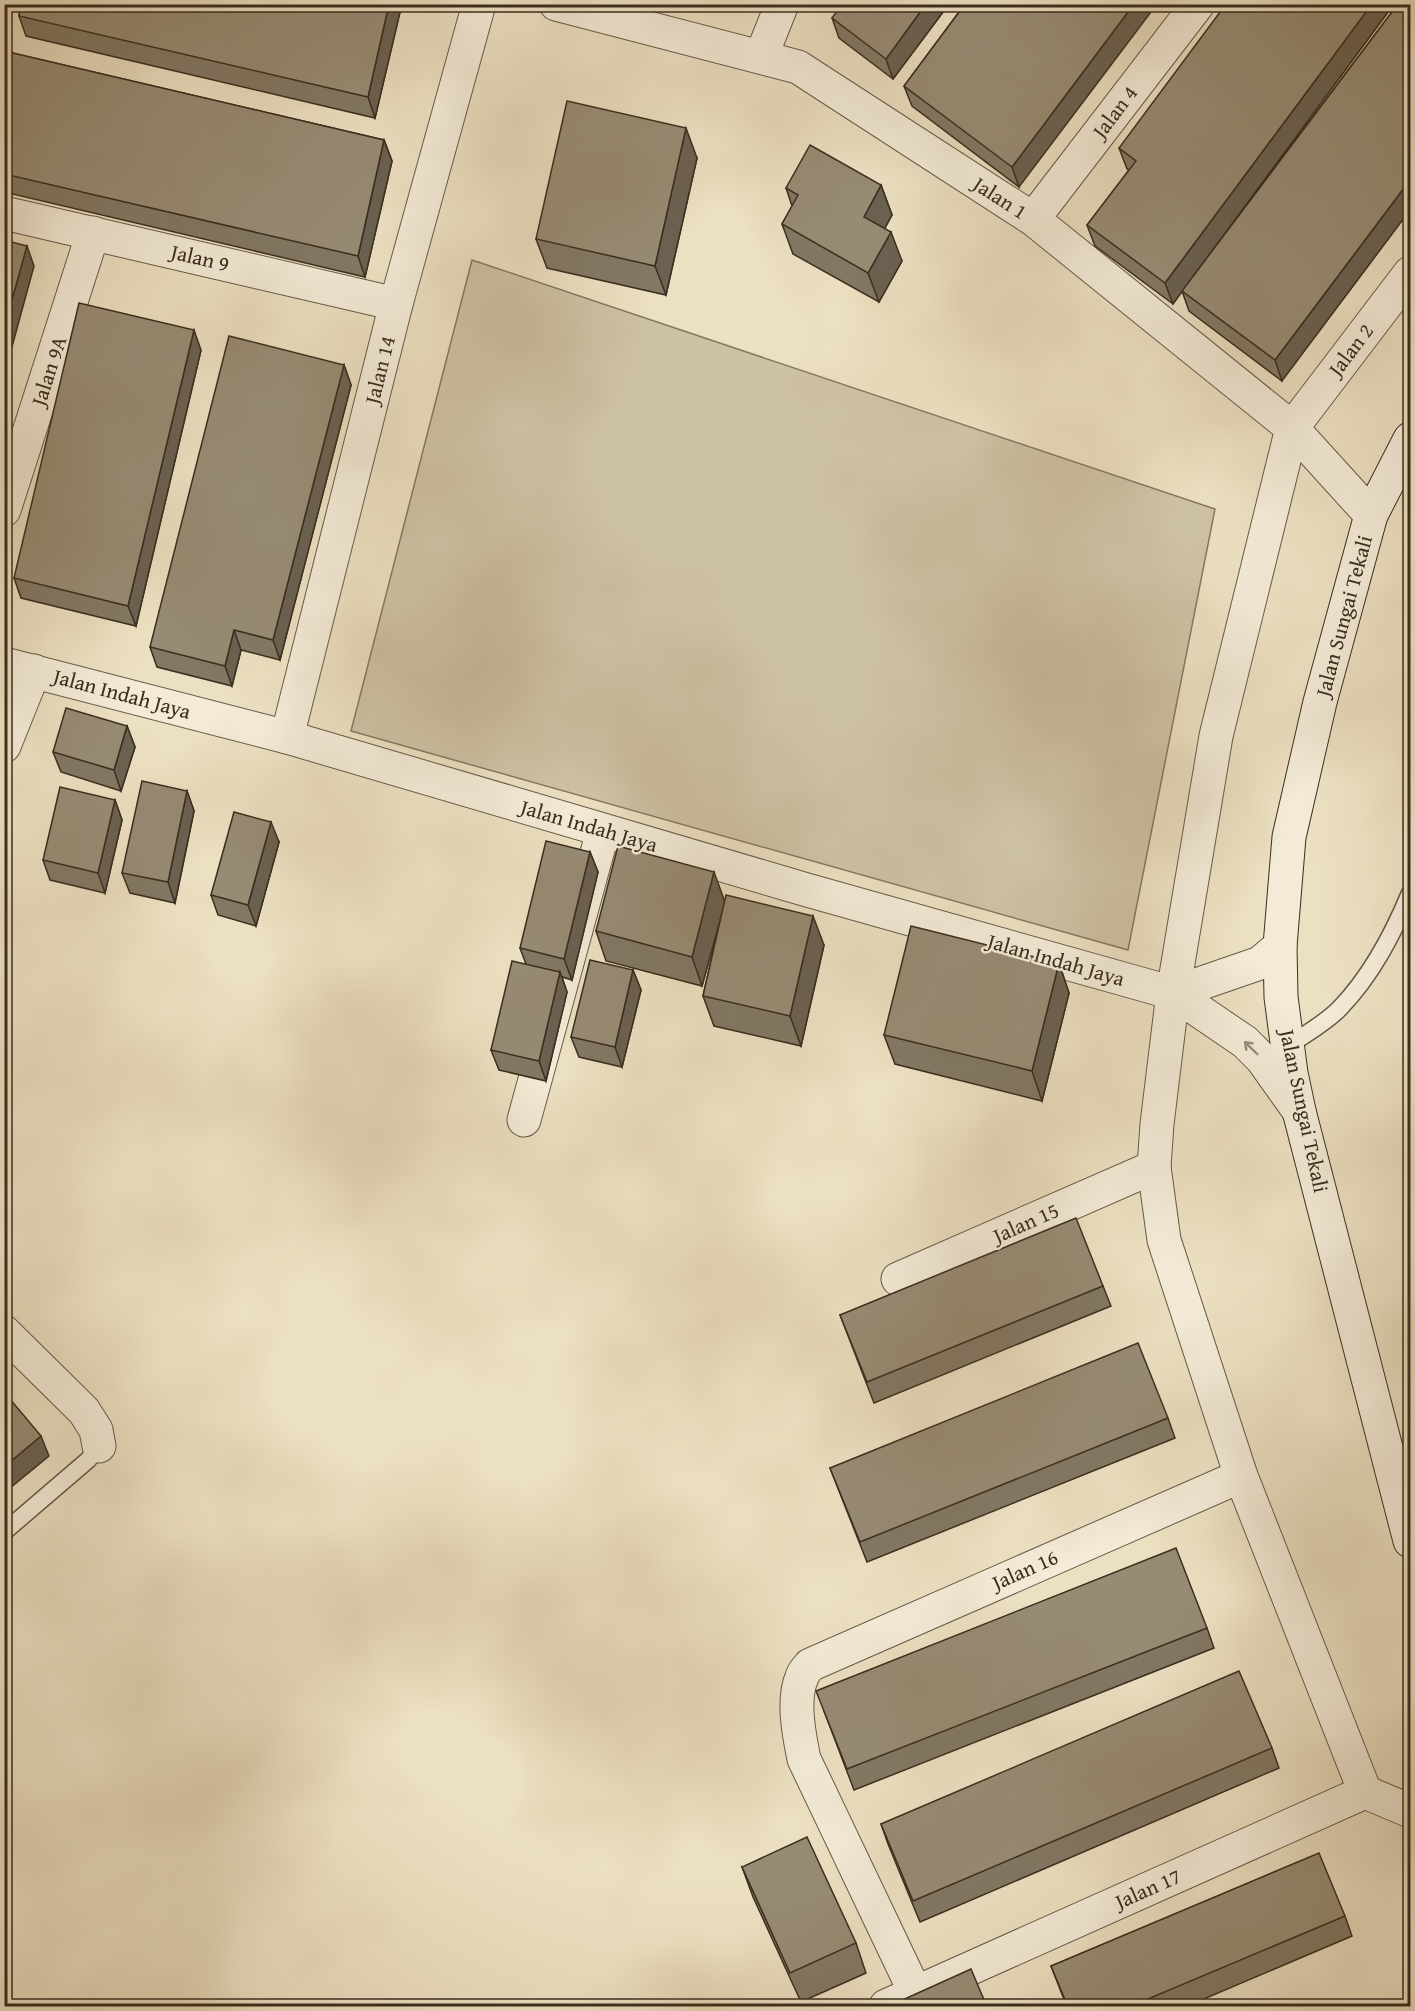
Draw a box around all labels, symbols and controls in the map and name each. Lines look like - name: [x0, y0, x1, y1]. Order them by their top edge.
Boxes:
- street label: Jalan 4: [1083, 79, 1145, 147]
- street label: Jalan 1: [965, 167, 1033, 227]
- street label: Jalan 9: [165, 235, 232, 279]
- street label: Jalan 2: [1319, 317, 1381, 385]
- street label: Jalan 9A: [22, 332, 74, 413]
- street label: Jalan 14: [355, 333, 403, 410]
- street label: Jalan Sungai Tekali: [1306, 531, 1380, 703]
- street label: Jalan Indah Jaya: [47, 659, 194, 727]
- street label: Jalan Indah Jaya: [514, 790, 661, 860]
- street label: Jalan Indah Jaya: [981, 924, 1128, 994]
- street label: Jalan Sungai Tekali: [1271, 1023, 1337, 1196]
- one-way arrow: [1244, 1041, 1259, 1056]
- street label: Jalan 15: [985, 1194, 1064, 1252]
- street label: Jalan 16: [984, 1541, 1063, 1599]
- street label: Jalan 17: [1107, 1860, 1186, 1918]

